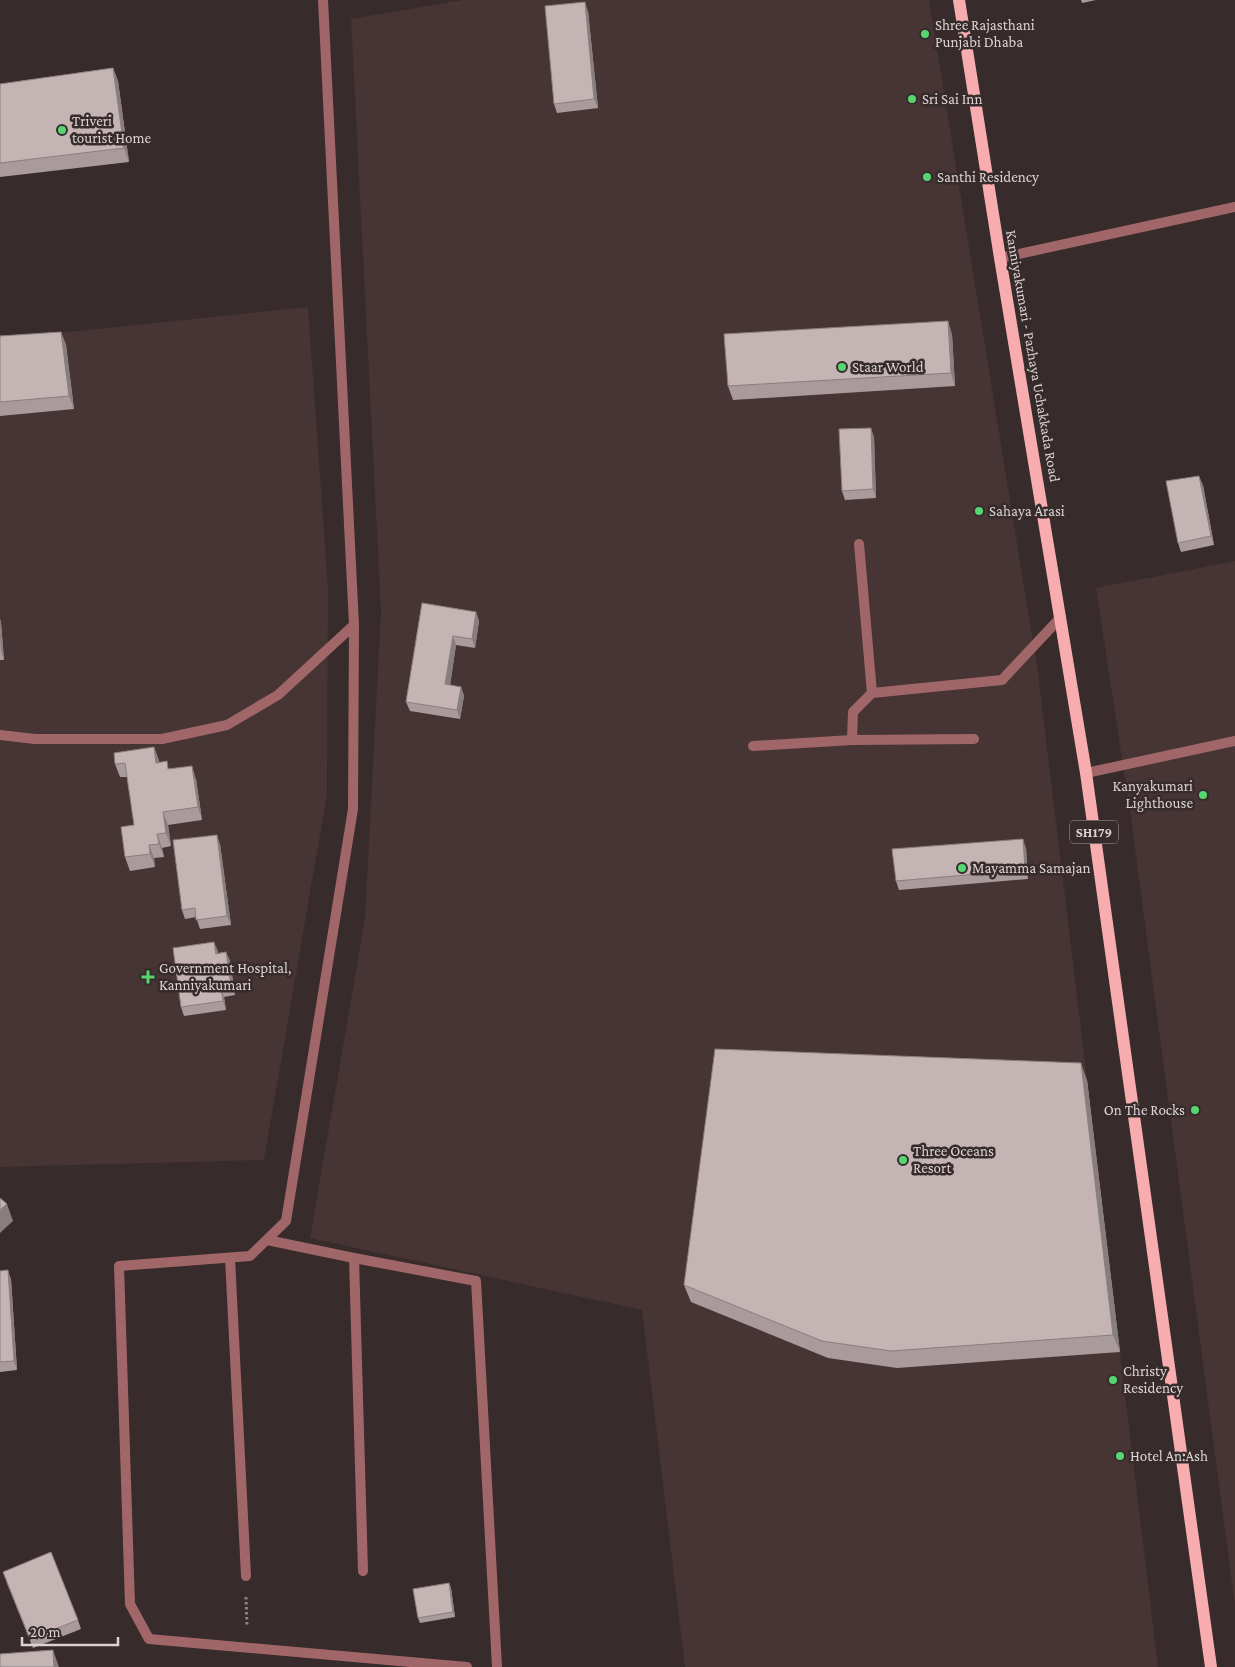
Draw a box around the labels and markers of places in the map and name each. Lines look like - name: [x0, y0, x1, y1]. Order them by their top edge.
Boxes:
- place label: Shree Rajasthani Punjabi Dhaba: [935, 17, 1035, 51]
- marker: Shree Rajasthani Punjabi Dhaba: [919, 28, 931, 40]
- place label: Sri Sai Inn: [922, 91, 982, 107]
- marker: Sri Sai Inn: [906, 93, 918, 105]
- place label: Triveri tourist Home: [72, 113, 152, 146]
- marker: Triveri tourist Home: [56, 124, 68, 136]
- place label: Santhi Residency: [937, 169, 1039, 186]
- marker: Santhi Residency: [921, 171, 933, 183]
- place label: Staar World: [852, 359, 924, 375]
- marker: Staar World: [836, 361, 848, 373]
- place label: Sahaya Arasi: [989, 503, 1065, 520]
- marker: Sahaya Arasi: [973, 505, 985, 517]
- place label: Kanyakumari Lighthouse: [1113, 778, 1193, 812]
- marker: Kanyakumari Lighthouse: [1197, 789, 1209, 801]
- place label: Mayamma Samajan: [972, 860, 1091, 877]
- marker: Mayamma Samajan: [956, 862, 968, 874]
- place label: Government Hospital, Kanniyakumari: [159, 960, 291, 994]
- marker: Government Hospital, Kanniyakumari: [141, 970, 155, 984]
- place label: On The Rocks: [1104, 1102, 1185, 1118]
- marker: On The Rocks: [1189, 1104, 1201, 1116]
- place label: Three Oceans Resort: [913, 1143, 994, 1176]
- marker: Three Oceans Resort: [897, 1154, 909, 1166]
- place label: Christy Residency: [1123, 1363, 1183, 1397]
- marker: Christy Residency: [1107, 1374, 1119, 1386]
- place label: Hotel An:Ash: [1130, 1448, 1208, 1464]
- marker: Hotel An:Ash: [1114, 1450, 1126, 1462]

